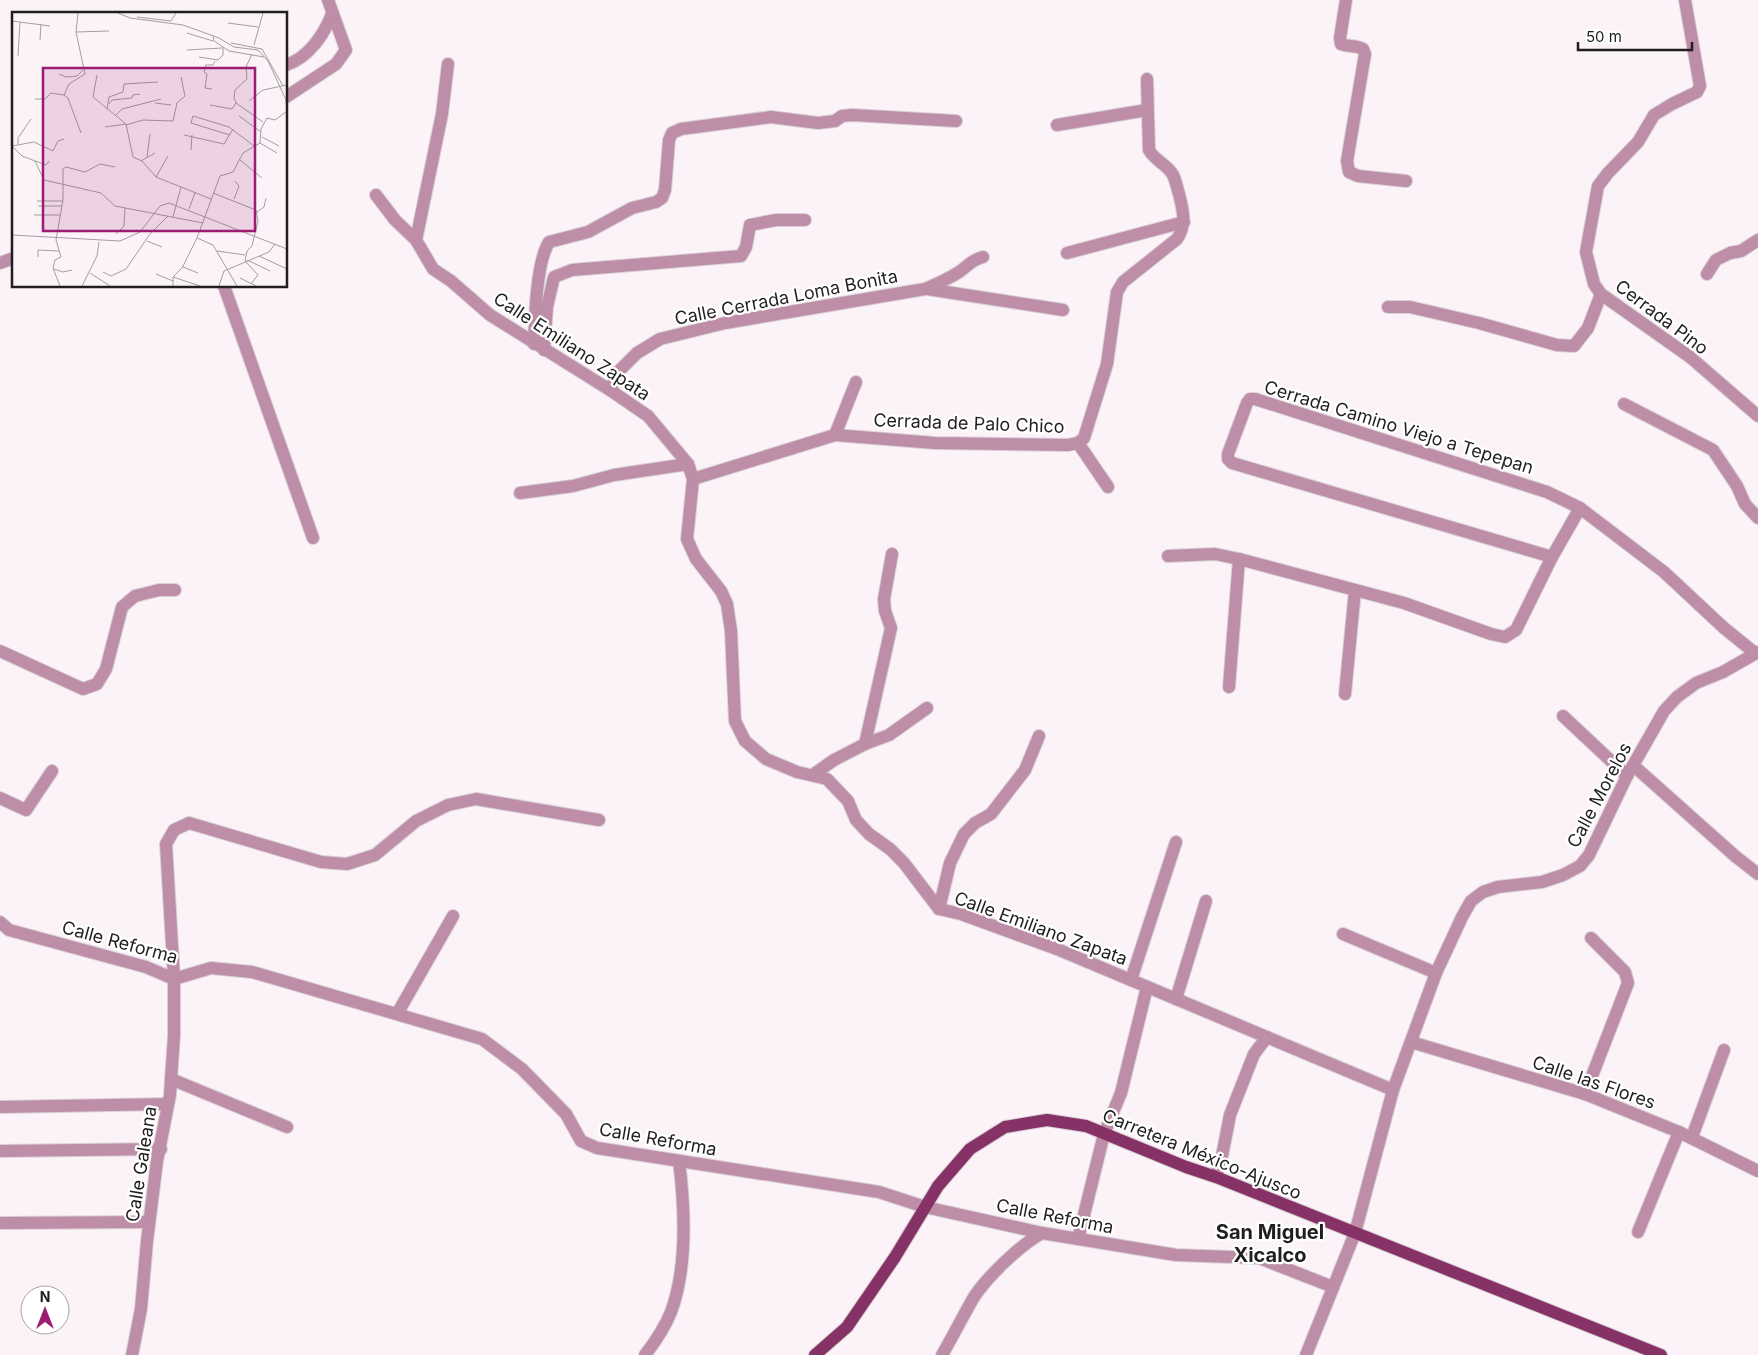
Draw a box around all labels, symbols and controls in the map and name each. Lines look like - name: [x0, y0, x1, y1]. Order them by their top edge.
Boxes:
- inset map: [12, 12, 288, 288]
- scale bar: [1578, 20, 1692, 52]
- text: 50 m: [1586, 27, 1622, 46]
- street label: Calle Cerrada Loma Bonita: [673, 265, 899, 329]
- street label: Cerrada Pino: [1611, 275, 1713, 359]
- street label: Calle Emiliano Zapata: [490, 287, 654, 405]
- street label: Cerrada Camino Viejo a Tepepan: [1262, 376, 1536, 478]
- street label: Cerrada de Palo Chico: [873, 409, 1065, 437]
- street label: Calle Morelos: [1562, 739, 1636, 851]
- street label: Calle Emiliano Zapata: [952, 887, 1130, 969]
- street label: Calle Reforma: [60, 916, 180, 968]
- street label: Calle las Flores: [1530, 1051, 1658, 1113]
- street label: Carretera México-Ajusco: [1099, 1104, 1305, 1204]
- street label: Calle Galeana: [121, 1105, 161, 1223]
- street label: Calle Reforma: [597, 1118, 719, 1160]
- street label: Calle Reforma: [994, 1194, 1116, 1238]
- district label: San Miguel Xicalco: [1216, 1220, 1324, 1267]
- north arrow: [20, 1285, 70, 1335]
- text: N: [40, 1288, 50, 1305]

